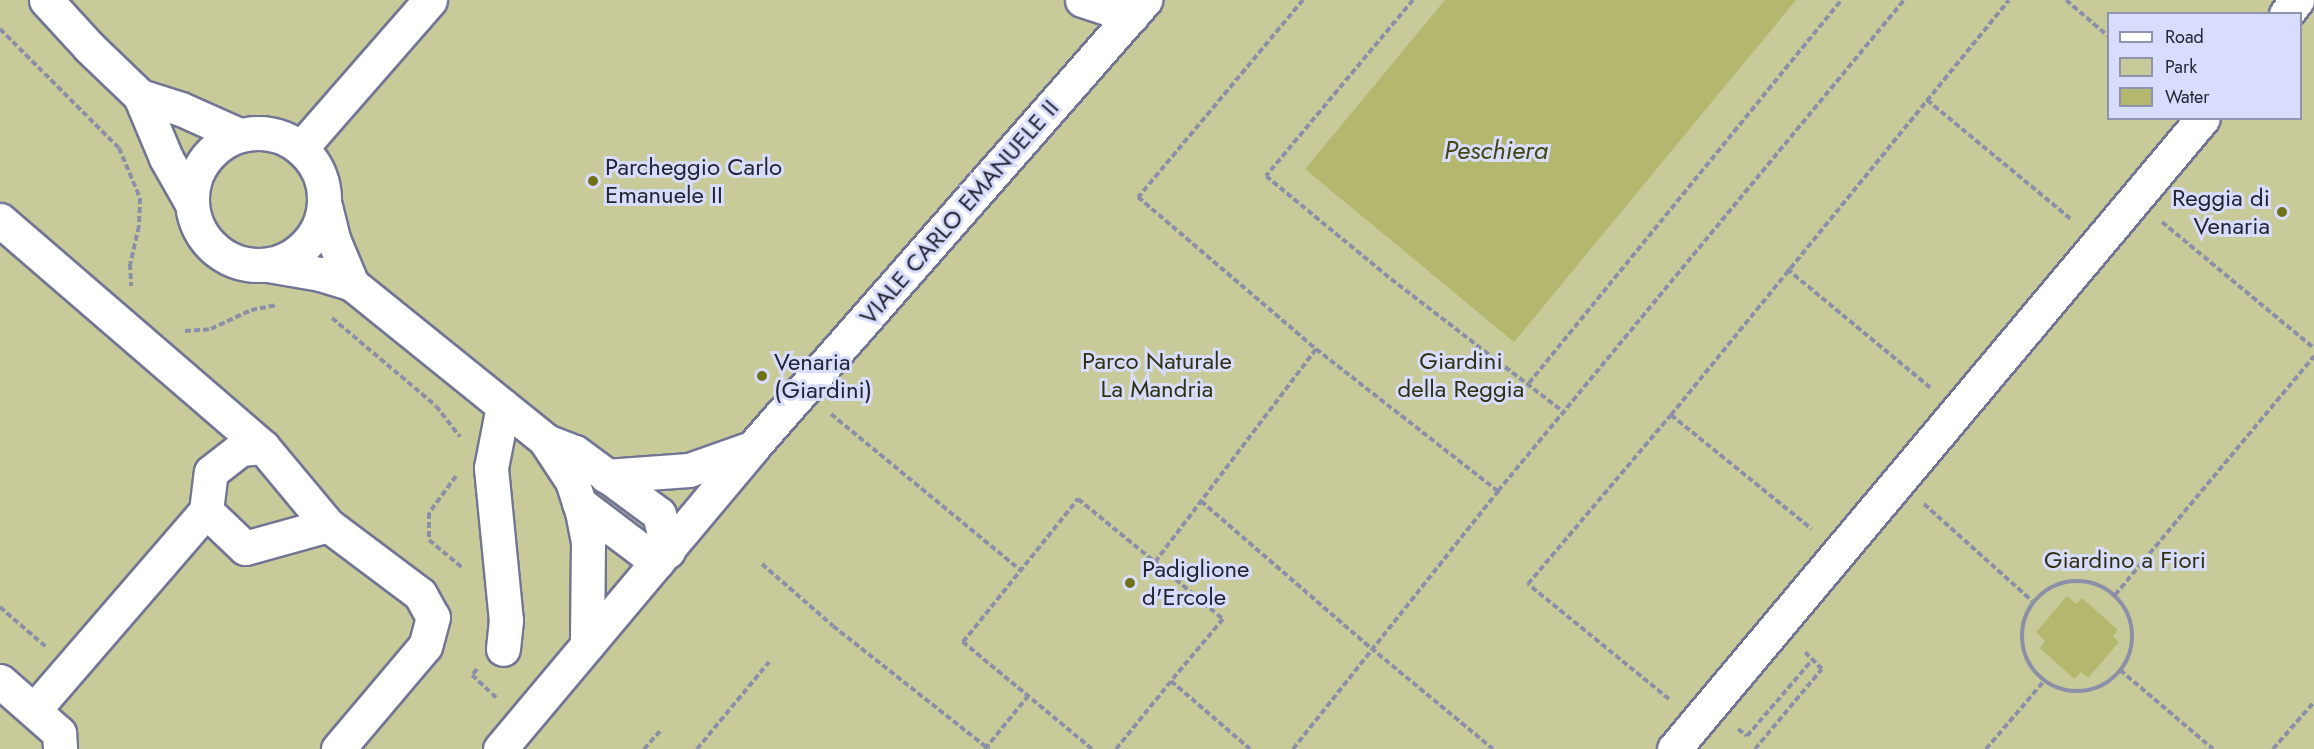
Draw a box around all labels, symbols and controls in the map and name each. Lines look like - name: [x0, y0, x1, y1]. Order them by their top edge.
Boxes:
- legend: [2107, 12, 2302, 120]
- text: Road: [2165, 24, 2204, 50]
- text: Park: [2165, 54, 2197, 80]
- text: Water: [2165, 84, 2209, 110]
- street label: VIALE CARLO EMANUELE II: [853, 94, 1065, 330]
- water label: Peschiera: [1444, 135, 1548, 167]
- place label: Parcheggio Carlo Emanuele II: [605, 153, 782, 209]
- marker: Parcheggio Carlo Emanuele II: [586, 174, 600, 188]
- place label: Reggia di Venaria: [2172, 184, 2270, 240]
- marker: Reggia di Venaria: [2275, 205, 2289, 219]
- park label: Parco Naturale La Mandria: [1082, 347, 1232, 403]
- park label: Giardini della Reggia: [1398, 347, 1524, 403]
- place label: Venaria (Giardini): [774, 348, 872, 404]
- marker: Venaria (Giardini): [755, 369, 769, 383]
- park label: Giardino a Fiori: [2044, 546, 2206, 574]
- place label: Padiglione d'Ercole: [1142, 555, 1249, 611]
- marker: Padiglione d'Ercole: [1123, 576, 1137, 590]

